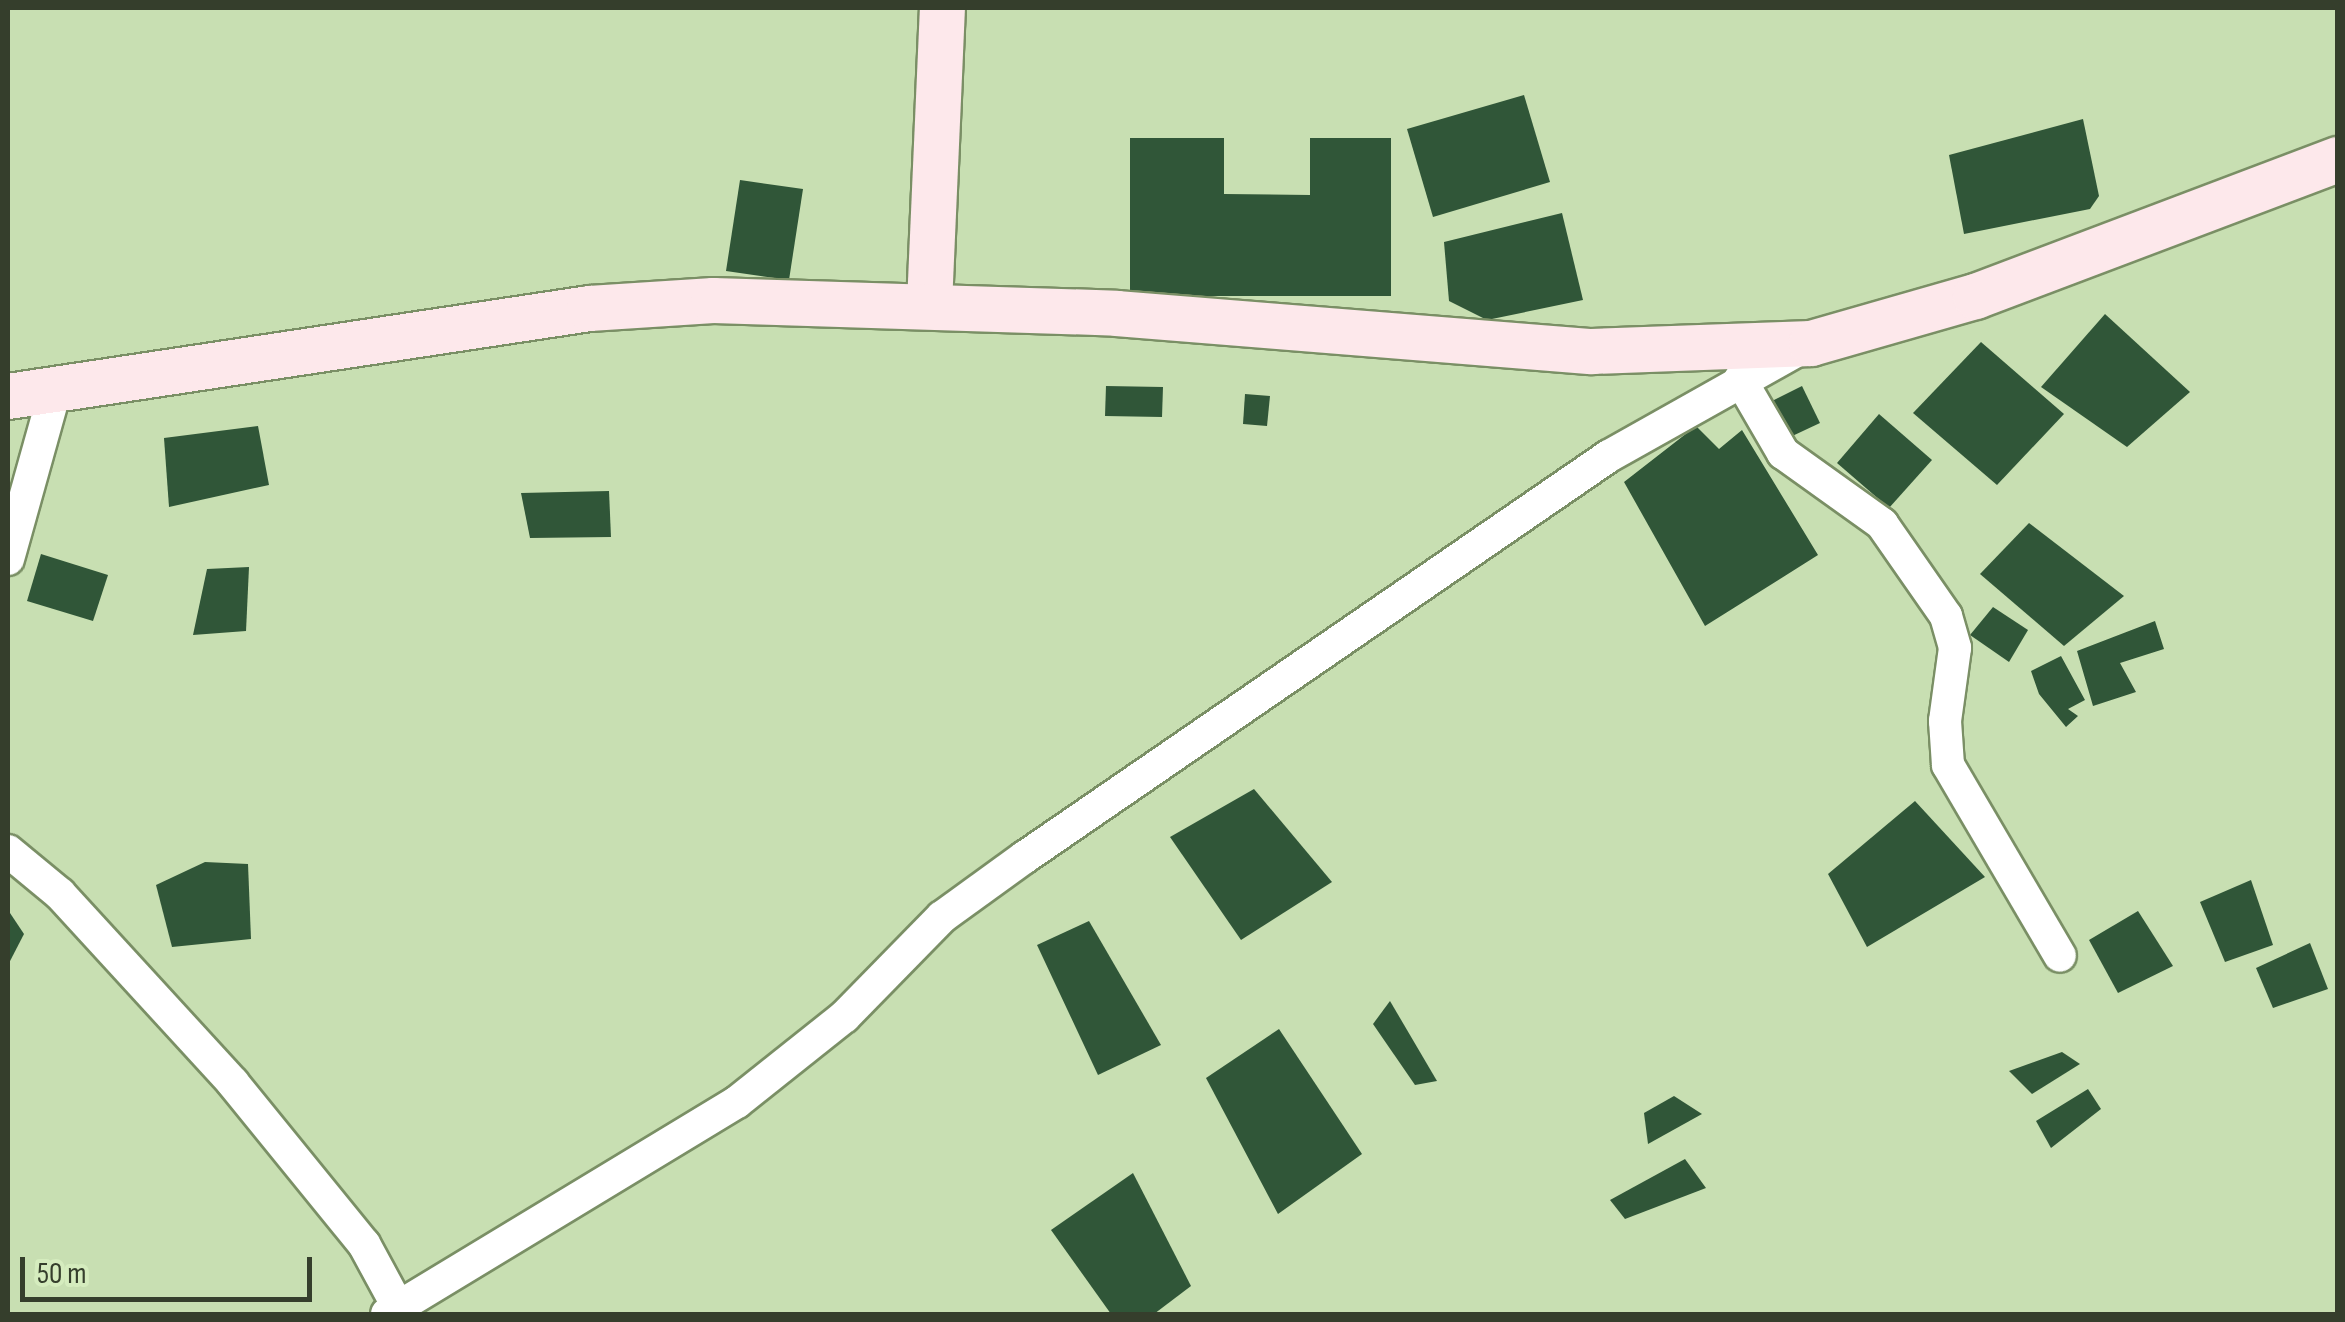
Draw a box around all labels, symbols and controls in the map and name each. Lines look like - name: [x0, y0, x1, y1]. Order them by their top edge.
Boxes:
- scale bar: [25, 1237, 318, 1299]
- text: 50 m: [37, 1256, 86, 1292]

